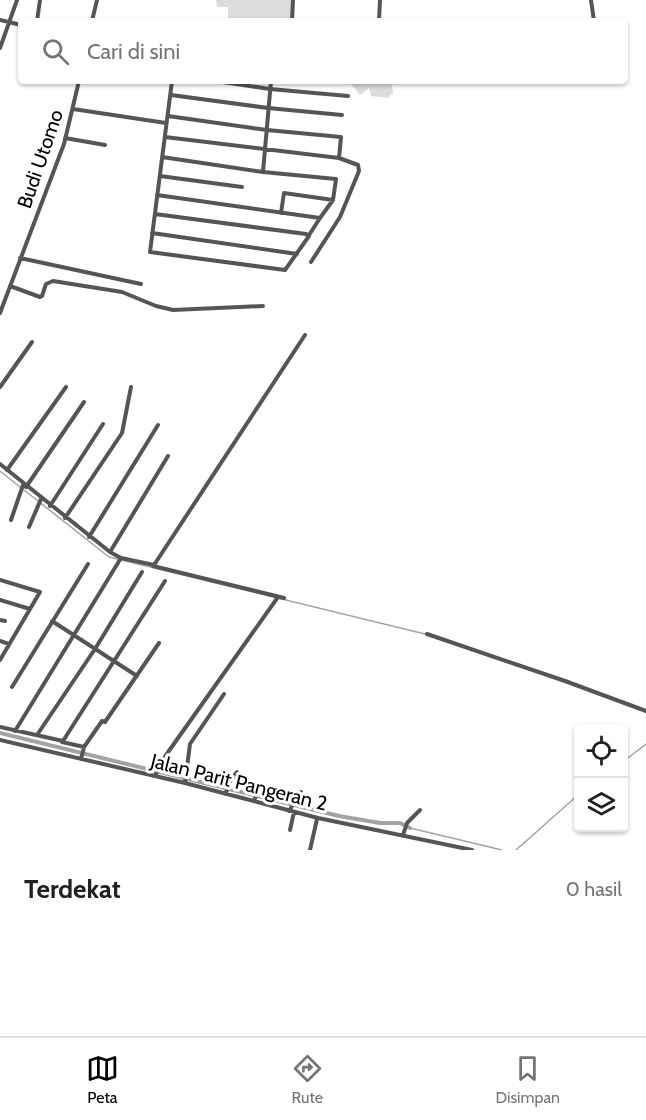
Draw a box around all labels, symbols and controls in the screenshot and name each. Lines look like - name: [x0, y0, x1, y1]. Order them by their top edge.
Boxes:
- search box: [18, 18, 628, 84]
- icon: search: [39, 35, 72, 68]
- text: Cari di sini: [87, 38, 180, 65]
- street label: Budi Utomo: [12, 107, 68, 211]
- map controls: [574, 724, 628, 832]
- button: locate: [574, 724, 628, 778]
- street label: Jalan Parit Pangeran 2: [147, 748, 330, 816]
- button: layers: [574, 778, 628, 832]
- text: Terdekat: [24, 873, 121, 905]
- text: 0 hasil: [566, 877, 622, 901]
- tab: Peta: [86, 1052, 119, 1107]
- tab: Rute: [291, 1052, 324, 1107]
- tab: Disimpan: [496, 1052, 560, 1107]

